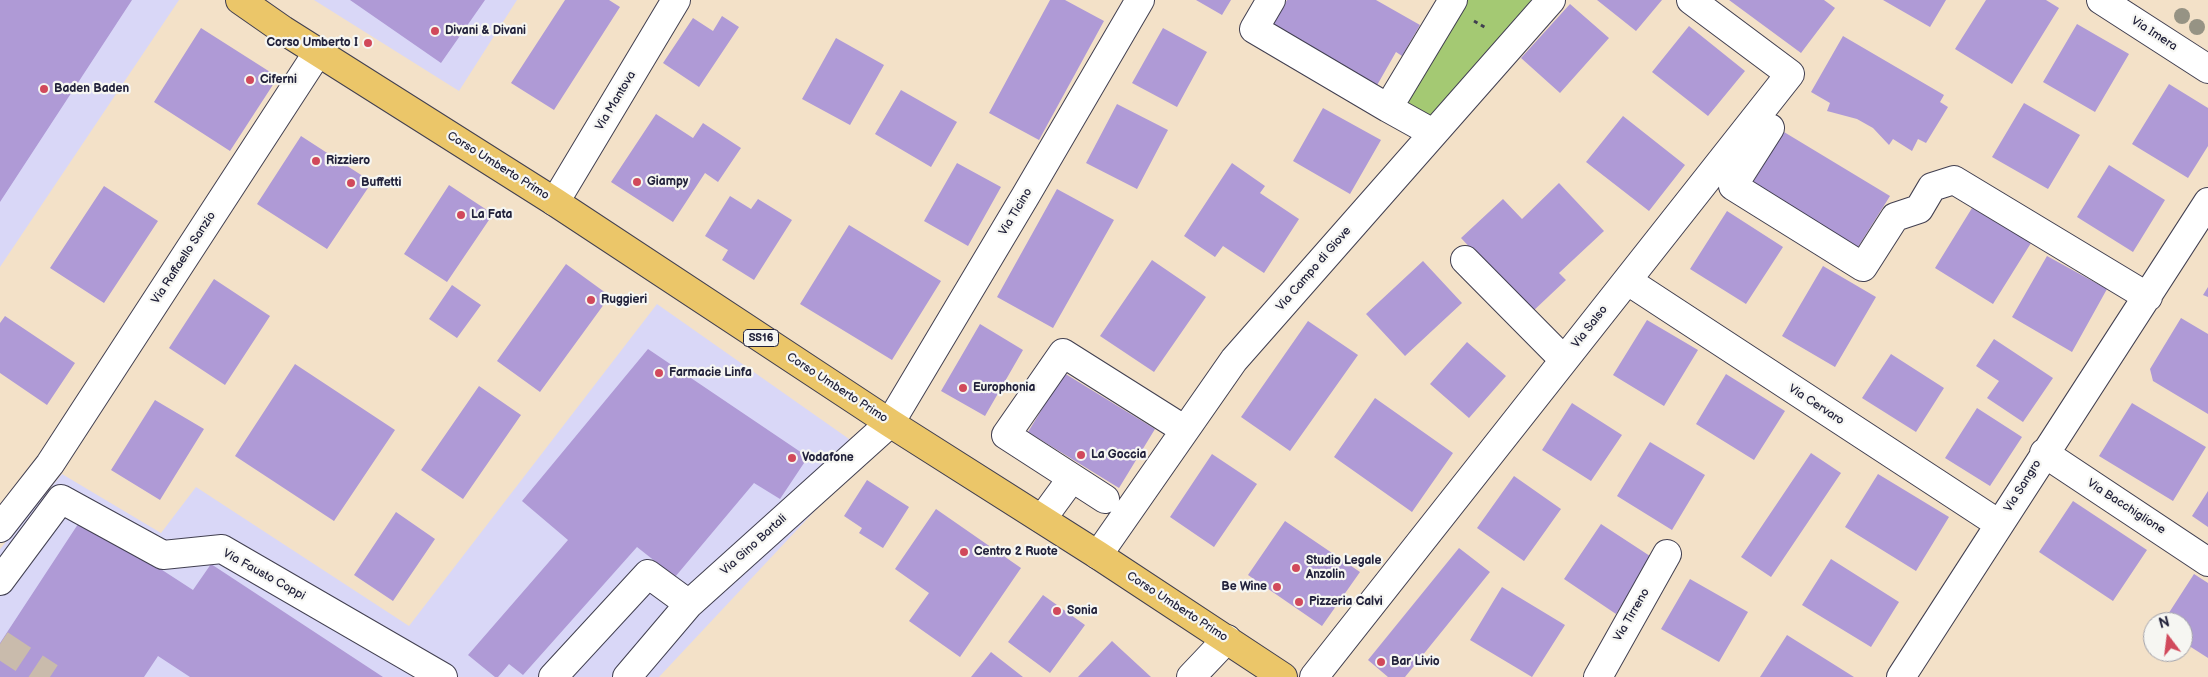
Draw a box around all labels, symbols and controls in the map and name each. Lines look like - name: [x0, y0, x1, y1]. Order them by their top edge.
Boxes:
- street label: Via Imera: [2128, 14, 2180, 54]
- place label: Divani & Divani: [445, 24, 526, 38]
- marker: Divani & Divani: [429, 25, 441, 37]
- place label: Corso Umberto I: [267, 36, 358, 50]
- marker: Corso Umberto I: [362, 37, 374, 49]
- street label: Via Mantova: [593, 69, 639, 133]
- place label: Ciferni: [260, 73, 297, 87]
- marker: Ciferni: [244, 74, 256, 86]
- place label: Baden Baden: [54, 82, 129, 96]
- marker: Baden Baden: [38, 83, 50, 95]
- street label: Corso Umberto Primo: [444, 129, 552, 203]
- place label: Rizziero: [326, 154, 370, 168]
- marker: Rizziero: [310, 155, 322, 167]
- place label: Giampy: [647, 175, 688, 189]
- place label: Buffetti: [361, 176, 401, 190]
- marker: Giampy: [631, 176, 643, 188]
- marker: Buffetti: [345, 177, 357, 189]
- street label: Via Ticino: [996, 186, 1036, 238]
- place label: La Fata: [471, 208, 512, 222]
- street label: Via Raffaello Sanzio: [149, 209, 219, 307]
- marker: La Fata: [455, 209, 467, 221]
- street label: Via Campo di Giove: [1274, 224, 1354, 314]
- place label: Ruggieri: [601, 293, 647, 307]
- marker: Ruggieri: [585, 294, 597, 306]
- street label: Via Salso: [1569, 303, 1611, 351]
- road number: SS16: [744, 329, 778, 346]
- street label: Corso Umberto Primo: [784, 350, 890, 426]
- place label: Farmacie Linfa: [669, 366, 752, 380]
- marker: Farmacie Linfa: [653, 367, 665, 379]
- place label: Europhonia: [973, 381, 1035, 395]
- marker: Europhonia: [957, 382, 969, 394]
- street label: Via Cervaro: [1785, 382, 1847, 428]
- place label: La Goccia: [1091, 448, 1146, 462]
- marker: La Goccia: [1075, 449, 1087, 461]
- place label: Vodafone: [802, 451, 854, 465]
- marker: Vodafone: [786, 452, 798, 464]
- street label: Via Sangro: [2001, 457, 2045, 515]
- street label: Via Bacchiglione: [2084, 476, 2168, 538]
- street label: Via Gino Bartali: [718, 512, 790, 578]
- place label: Centro 2 Ruote: [974, 545, 1058, 559]
- street label: Via Fausto Coppi: [220, 546, 308, 604]
- marker: Centro 2 Ruote: [958, 546, 970, 558]
- place label: Studio Legale Anzolin: [1306, 554, 1381, 582]
- marker: Studio Legale Anzolin: [1290, 562, 1302, 574]
- street label: Corso Umberto Primo: [1124, 569, 1230, 645]
- place label: Be Wine: [1221, 580, 1267, 594]
- marker: Be Wine: [1271, 581, 1283, 593]
- street label: Via Tirreno: [1611, 586, 1653, 644]
- place label: Pizzeria Calvi: [1309, 595, 1383, 609]
- marker: Pizzeria Calvi: [1293, 596, 1305, 608]
- place label: Sonia: [1067, 604, 1098, 618]
- marker: Sonia: [1051, 605, 1063, 617]
- north arrow: [2143, 612, 2193, 662]
- text: N: [2157, 613, 2172, 633]
- place label: Bar Livio: [1391, 655, 1440, 669]
- marker: Bar Livio: [1375, 656, 1387, 668]

